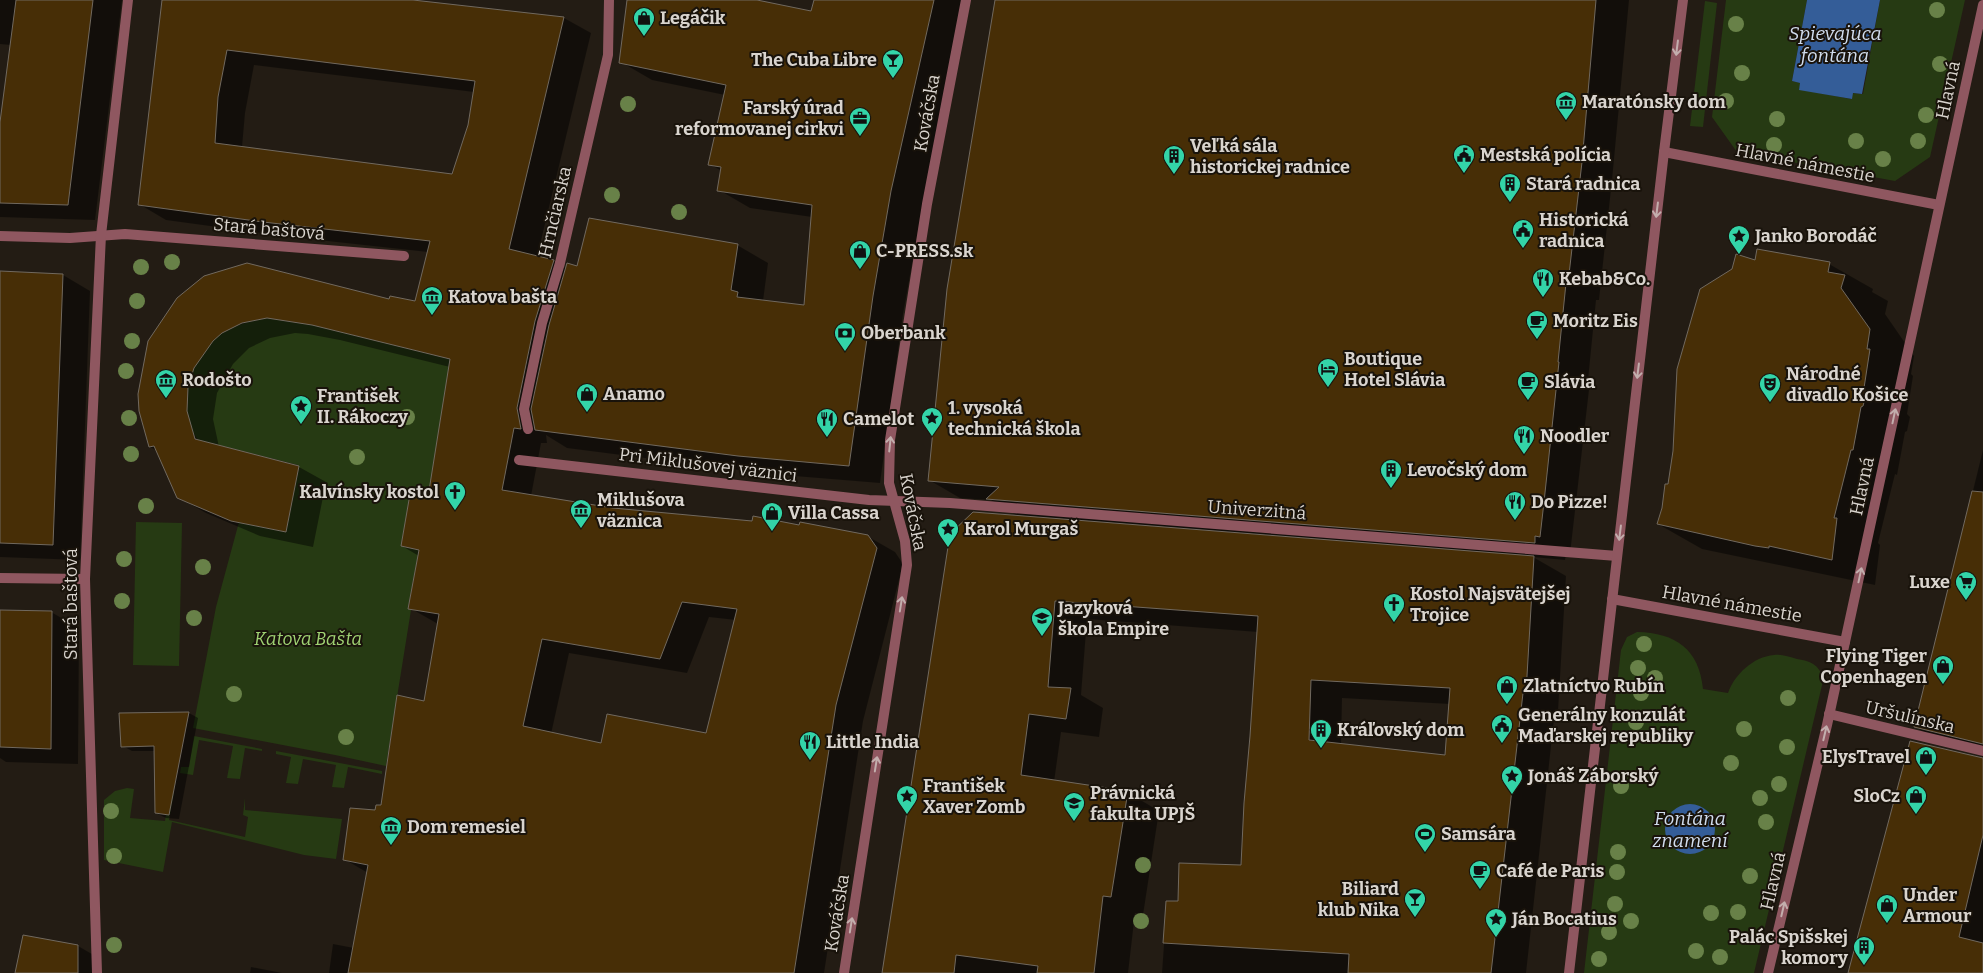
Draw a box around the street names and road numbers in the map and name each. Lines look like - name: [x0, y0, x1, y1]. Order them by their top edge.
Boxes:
- street label: Hlavná: [1931, 59, 1965, 121]
- street label: Kováčska: [909, 72, 945, 154]
- street label: Hlavné námestie: [1733, 139, 1877, 187]
- street label: Hrnčiarska: [534, 164, 576, 260]
- street label: Stará baštová: [212, 213, 326, 245]
- street label: Pri Miklušovej väznici: [618, 443, 798, 487]
- street label: Hlavná: [1845, 455, 1879, 517]
- street label: Kováčska: [895, 471, 931, 553]
- street label: Univerzitná: [1207, 496, 1307, 524]
- street label: Stará baštová: [60, 548, 82, 660]
- street label: Hlavné námestie: [1660, 581, 1804, 627]
- street label: Uršulínska: [1863, 696, 1957, 738]
- street label: Hlavná: [1756, 850, 1790, 912]
- street label: Kováčska: [820, 872, 854, 953]

